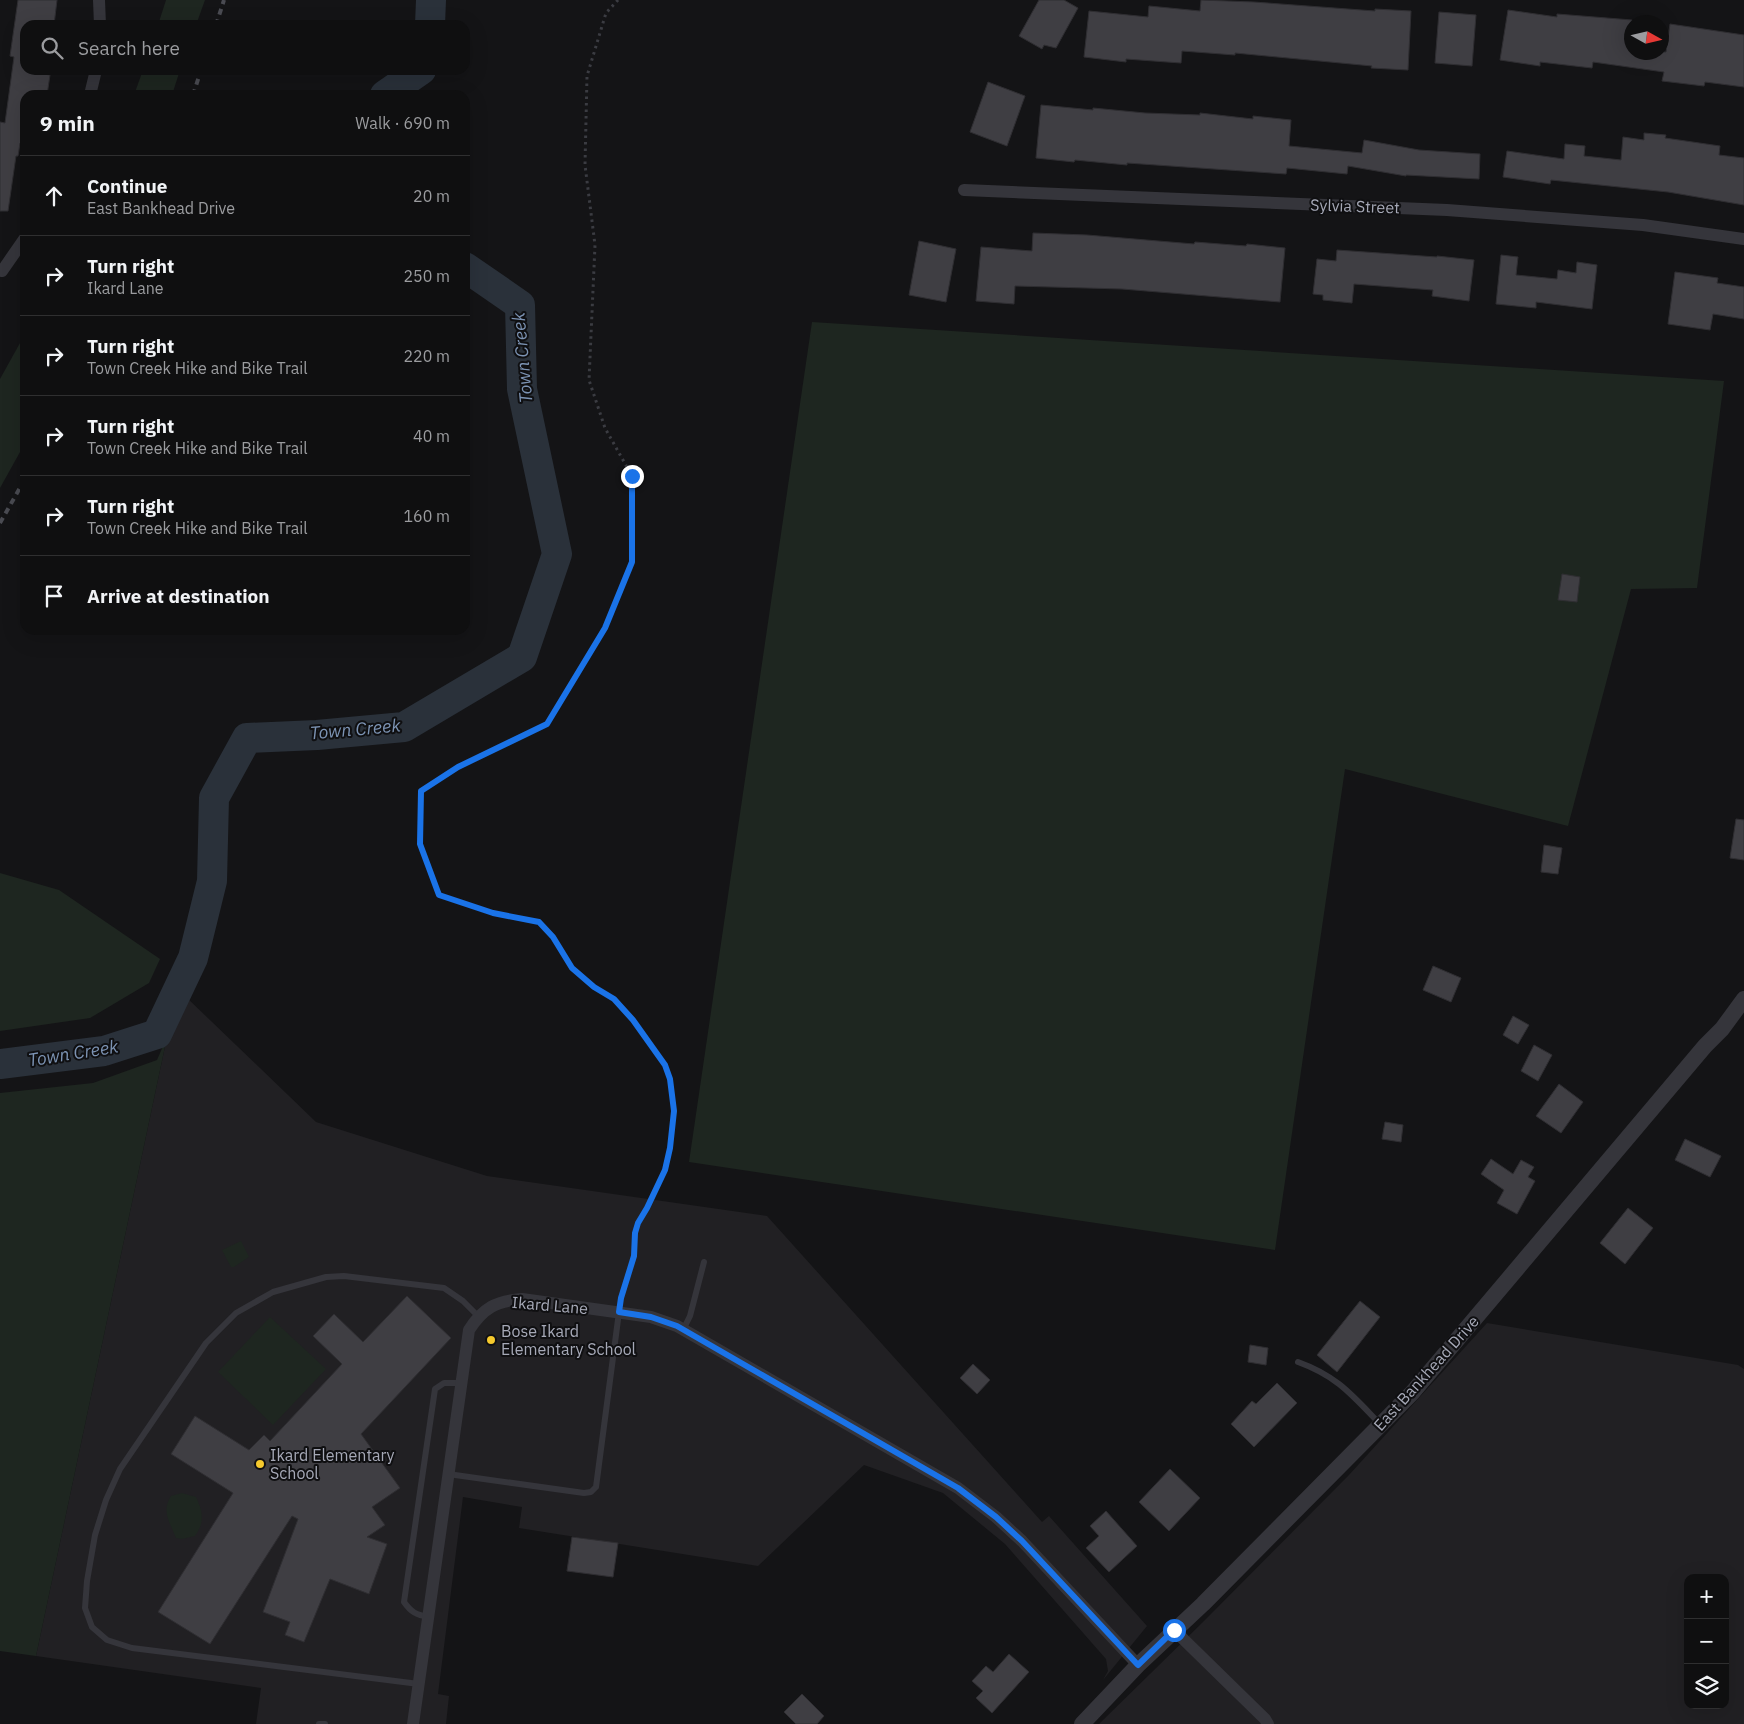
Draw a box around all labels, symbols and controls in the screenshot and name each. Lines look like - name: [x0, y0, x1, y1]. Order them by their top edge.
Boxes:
- north arrow: [1624, 15, 1669, 60]
- search box: [20, 20, 470, 75]
- icon: search: [38, 34, 66, 62]
- text: Search here: [78, 36, 180, 60]
- text: 9 min: [40, 109, 95, 137]
- text: Walk · 690 m: [355, 113, 450, 133]
- text: Continue: [87, 174, 167, 198]
- icon: ahead: [40, 182, 68, 210]
- text: 20 m: [413, 186, 450, 206]
- street label: Sylvia Street: [1310, 194, 1400, 218]
- text: East Bankhead Drive: [87, 198, 235, 218]
- text: Turn right: [87, 254, 174, 278]
- icon: right: [40, 262, 68, 290]
- text: 250 m: [403, 266, 450, 286]
- text: Ikard Lane: [87, 278, 164, 298]
- water label: Town Creek: [507, 311, 537, 404]
- text: Turn right: [87, 334, 174, 358]
- icon: right: [40, 342, 68, 370]
- text: 220 m: [403, 346, 450, 366]
- text: Town Creek Hike and Bike Trail: [87, 358, 308, 378]
- text: Turn right: [87, 414, 174, 438]
- icon: right: [40, 422, 68, 450]
- text: 40 m: [413, 426, 450, 446]
- text: Town Creek Hike and Bike Trail: [87, 438, 308, 458]
- route end: [621, 465, 644, 488]
- text: Turn right: [87, 494, 174, 518]
- icon: right: [40, 502, 68, 530]
- text: 160 m: [403, 506, 450, 526]
- text: Town Creek Hike and Bike Trail: [87, 518, 308, 538]
- icon: arrive: [40, 582, 68, 610]
- text: Arrive at destination: [87, 584, 270, 608]
- water label: Town Creek: [309, 714, 402, 744]
- water label: Town Creek: [26, 1034, 120, 1071]
- street label: Ikard Lane: [511, 1292, 589, 1318]
- street label: East Bankhead Drive: [1369, 1311, 1483, 1435]
- place label: Bose Ikard Elementary School: [501, 1321, 636, 1359]
- marker: Bose Ikard Elementary School: [485, 1334, 497, 1346]
- place label: Ikard Elementary School: [270, 1445, 395, 1483]
- marker: Ikard Elementary School: [254, 1458, 266, 1470]
- map controls: [1684, 1574, 1729, 1709]
- button: +: [1684, 1574, 1729, 1619]
- route start: [1163, 1619, 1186, 1642]
- button: −: [1684, 1619, 1729, 1664]
- button: layers: [1684, 1664, 1729, 1709]

